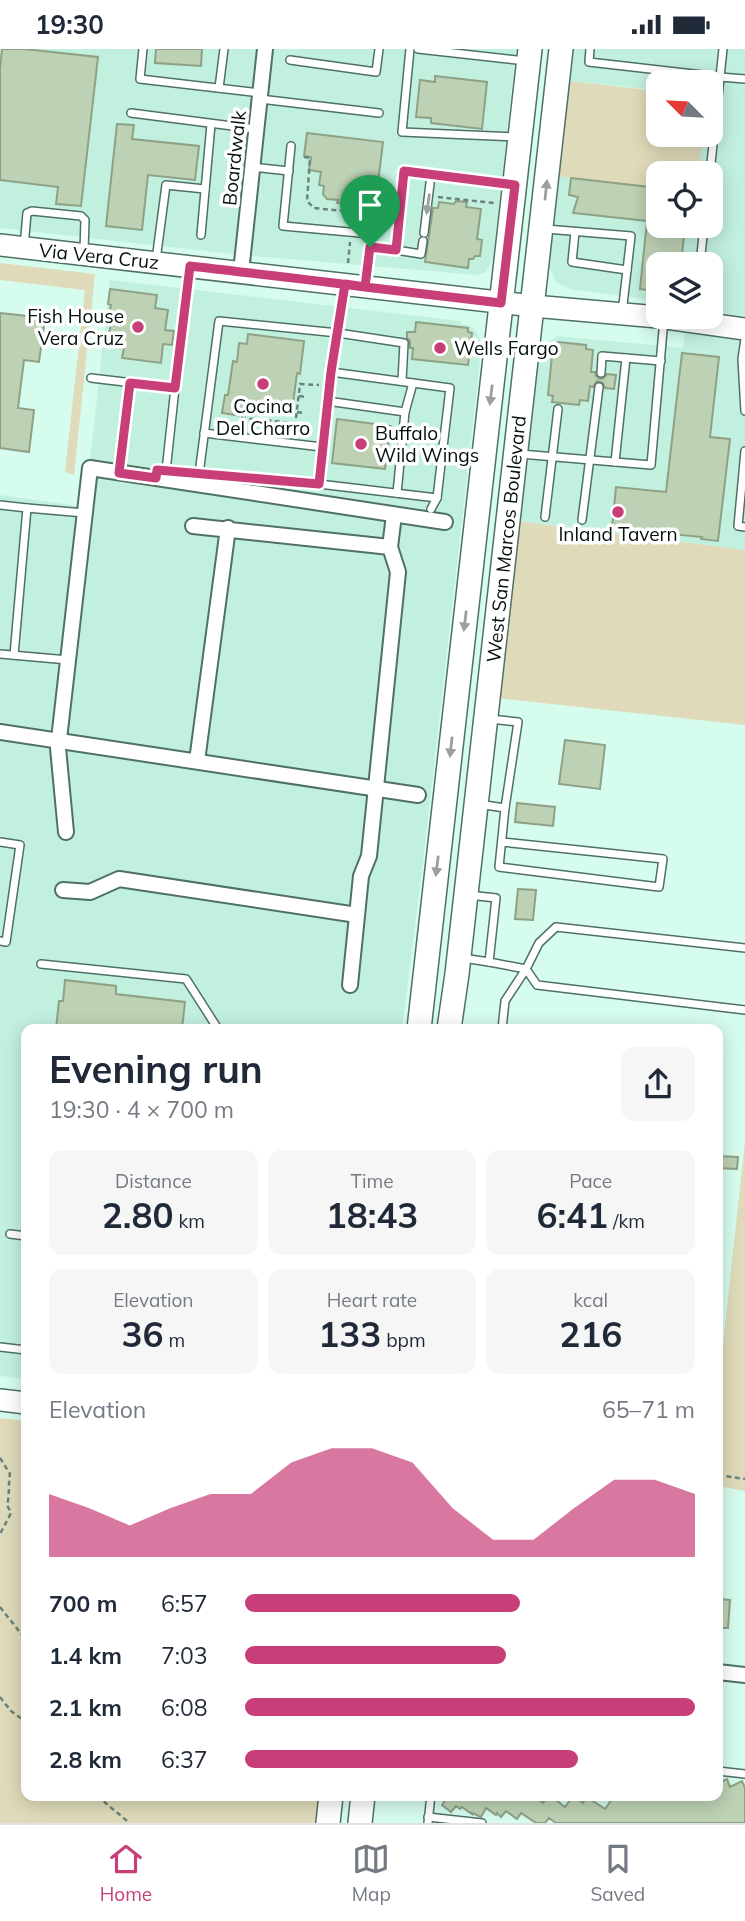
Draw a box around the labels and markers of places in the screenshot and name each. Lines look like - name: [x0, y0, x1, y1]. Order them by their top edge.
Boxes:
- pin: [340, 175, 400, 247]
- place label: Fish House Vera Cruz: [27, 304, 124, 350]
- marker: Fish House Vera Cruz: [130, 319, 146, 335]
- place label: Wells Fargo: [454, 336, 559, 360]
- marker: Wells Fargo: [432, 340, 448, 356]
- marker: Cocina Del Charro: [255, 376, 271, 392]
- place label: Cocina Del Charro: [216, 394, 310, 440]
- place label: Buffalo Wild Wings: [375, 421, 479, 467]
- marker: Buffalo Wild Wings: [353, 436, 369, 452]
- marker: Inland Tavern: [610, 504, 626, 520]
- place label: Inland Tavern: [558, 522, 678, 546]

